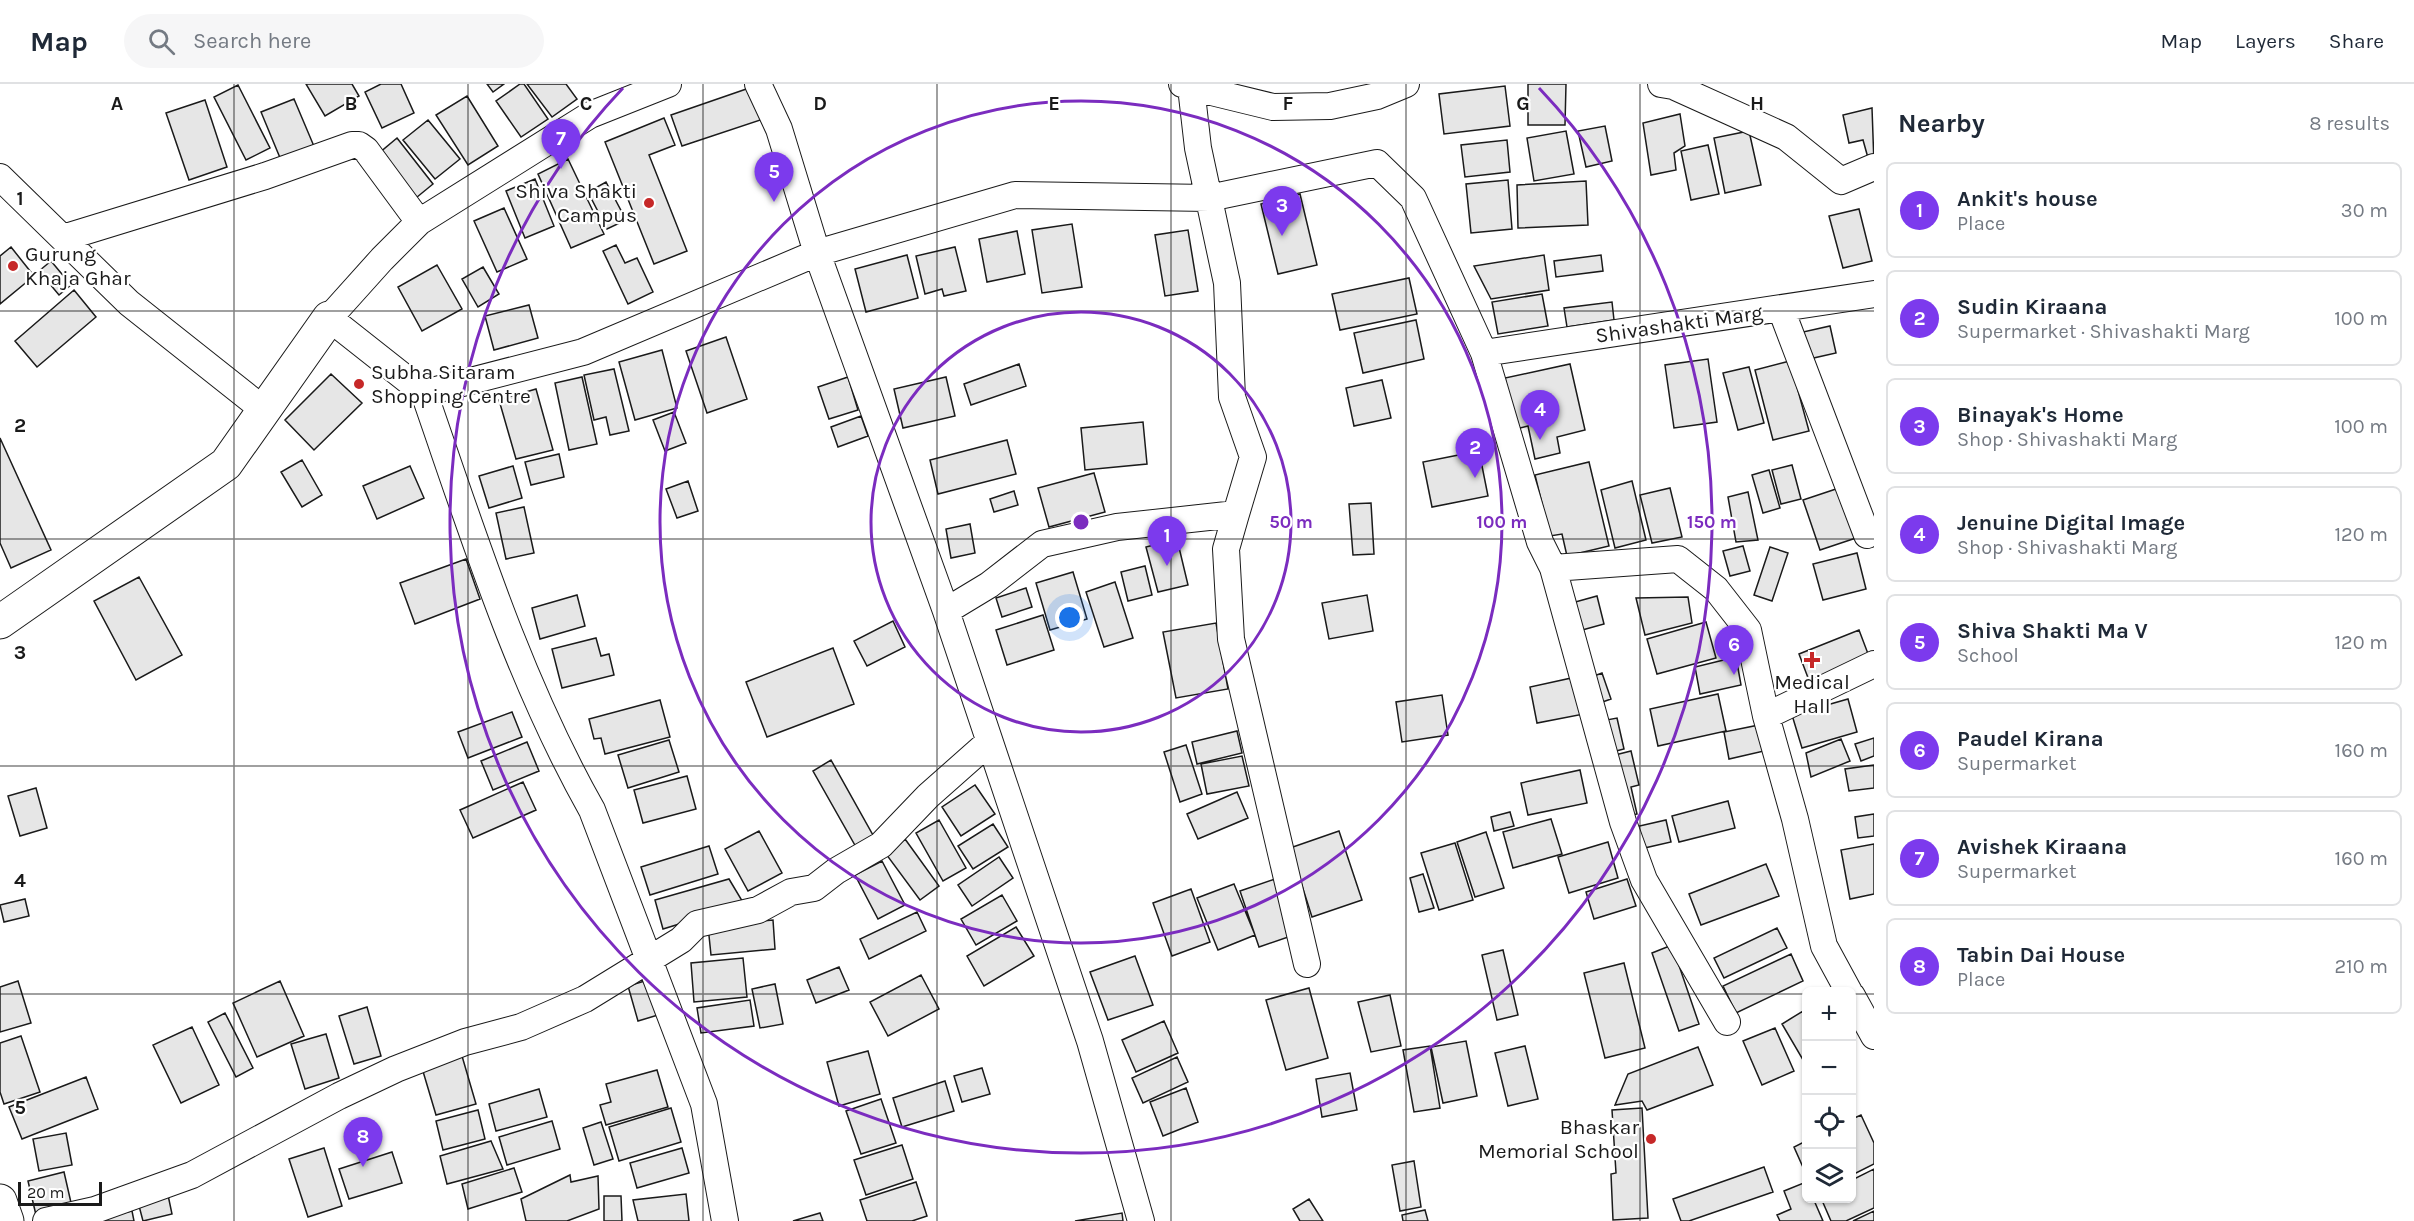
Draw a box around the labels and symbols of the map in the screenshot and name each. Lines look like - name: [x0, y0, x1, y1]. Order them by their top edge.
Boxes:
- text: A: [111, 92, 124, 115]
- text: B: [345, 92, 357, 115]
- text: C: [580, 92, 592, 115]
- text: D: [813, 92, 827, 115]
- text: E: [1048, 92, 1060, 115]
- text: F: [1283, 92, 1294, 115]
- text: G: [1516, 92, 1530, 115]
- text: H: [1750, 92, 1764, 115]
- pin: 7: [542, 120, 580, 169]
- pin: 5: [754, 152, 794, 202]
- place label: Shiva Shakti Campus: [515, 179, 637, 227]
- pin: 3: [1262, 186, 1302, 236]
- text: 1: [16, 187, 24, 210]
- marker: Shiva Shakti Campus: [642, 196, 656, 210]
- place label: Gurung Khaja Ghar: [25, 242, 131, 290]
- marker: Gurung Khaja Ghar: [6, 259, 20, 273]
- street label: Shivashakti Marg: [1594, 300, 1764, 348]
- place label: Subha Sitaram Shopping Centre: [371, 360, 531, 408]
- marker: Subha Sitaram Shopping Centre: [352, 377, 366, 391]
- pin: 4: [1520, 390, 1560, 440]
- text: 2: [14, 414, 26, 437]
- pin: 2: [1456, 428, 1494, 478]
- text: 50 m: [1269, 511, 1313, 533]
- text: 100 m: [1477, 511, 1527, 533]
- text: 150 m: [1687, 511, 1737, 533]
- centre of rings: [1071, 512, 1091, 532]
- pin: 1: [1148, 516, 1186, 566]
- your location: [1055, 603, 1084, 632]
- pin: 6: [1714, 626, 1754, 675]
- text: 3: [14, 641, 26, 664]
- marker: Medical Hall: [1805, 653, 1819, 667]
- place label: Medical Hall: [1774, 670, 1850, 718]
- text: 4: [14, 869, 26, 892]
- text: 5: [14, 1096, 26, 1119]
- place label: Bhaskar Memorial School: [1478, 1115, 1639, 1163]
- pin: 8: [344, 1118, 382, 1167]
- marker: Bhaskar Memorial School: [1644, 1132, 1658, 1146]
- scale bar: [18, 1179, 102, 1206]

